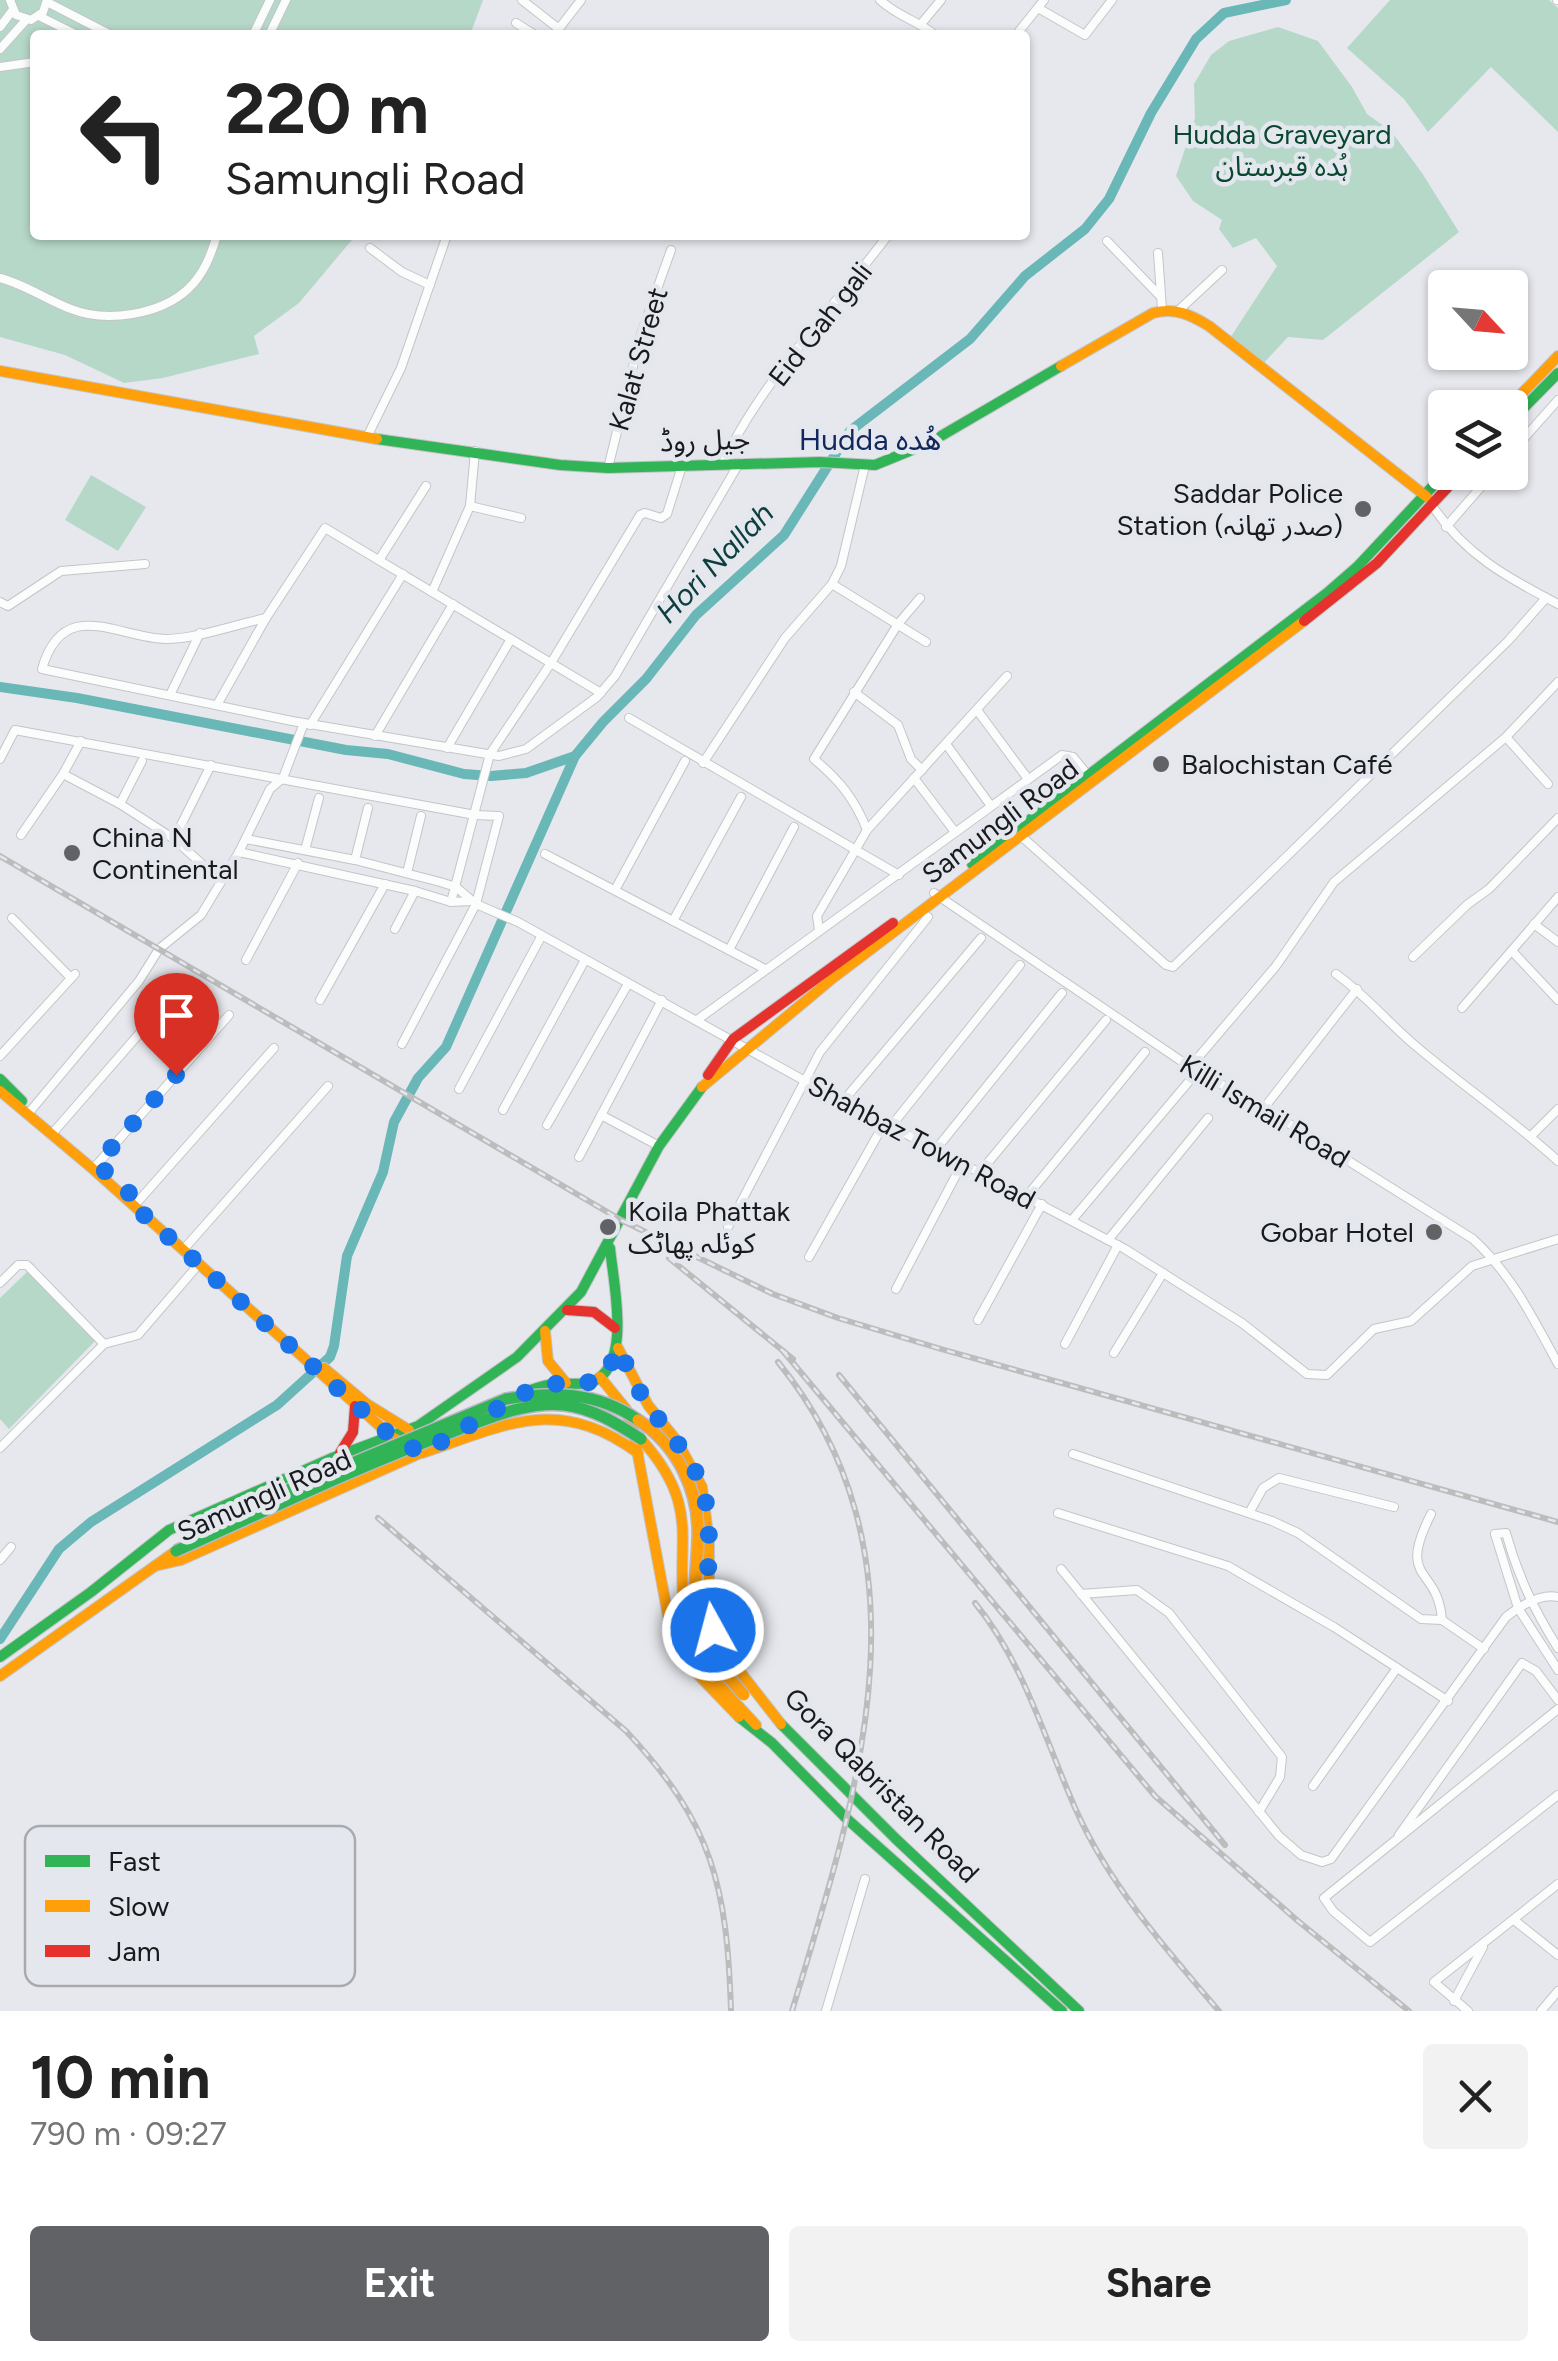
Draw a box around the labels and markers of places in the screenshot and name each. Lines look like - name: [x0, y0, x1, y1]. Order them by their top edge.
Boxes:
- place label: Saddar Police Station (صدر تھانہ): [1116, 476, 1343, 542]
- marker: Saddar Police Station (صدر تھانہ): [1352, 498, 1374, 520]
- place label: Balochistan Café: [1181, 747, 1392, 781]
- marker: Balochistan Café: [1150, 753, 1172, 775]
- place label: China N Continental: [92, 820, 239, 886]
- marker: China N Continental: [61, 842, 83, 864]
- pin: [134, 973, 219, 1076]
- place label: Koila Phattak کوئلہ پھاٹک: [628, 1194, 790, 1261]
- place label: Gobar Hotel: [1260, 1215, 1414, 1249]
- marker: Koila Phattak کوئلہ پھاٹک: [597, 1216, 619, 1238]
- marker: Gobar Hotel: [1423, 1221, 1445, 1243]

